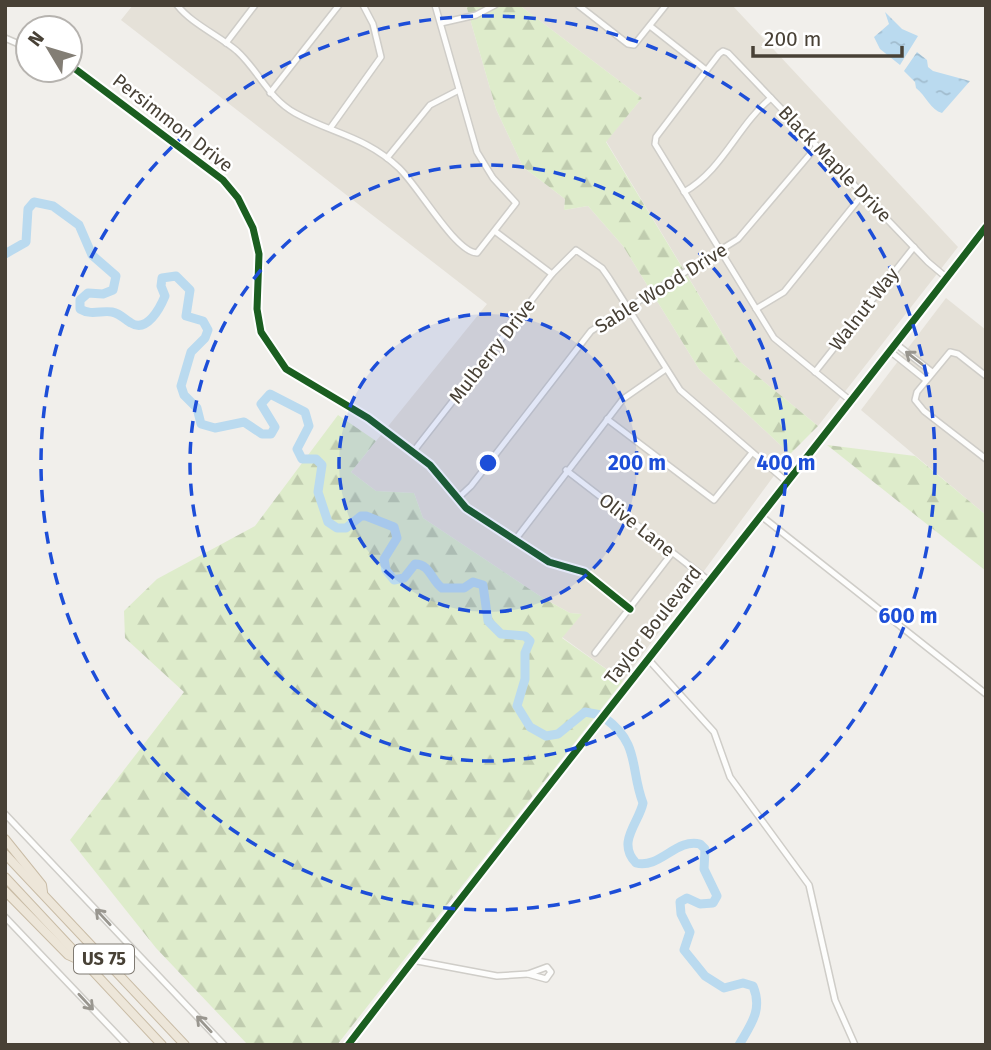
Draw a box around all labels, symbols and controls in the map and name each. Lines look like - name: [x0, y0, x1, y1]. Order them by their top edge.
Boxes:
- north arrow: [14, 14, 84, 84]
- scale bar: [753, 14, 902, 58]
- text: 200 m: [764, 26, 821, 52]
- text: N: [23, 27, 49, 51]
- street label: Persimmon Drive: [108, 69, 238, 177]
- street label: Black Maple Drive: [774, 101, 896, 227]
- street label: Sable Wood Drive: [591, 238, 731, 338]
- street label: Walnut Way: [824, 262, 904, 355]
- street label: Mulberry Drive: [444, 294, 540, 408]
- one-way arrow: [906, 351, 924, 366]
- text: 200 m: [608, 450, 666, 476]
- text: 400 m: [756, 450, 816, 476]
- centre of rings: [476, 451, 500, 475]
- street label: Olive Lane: [595, 488, 679, 562]
- street label: Taylor Boulevard: [600, 561, 706, 689]
- text: 600 m: [878, 603, 938, 629]
- one-way arrow: [95, 909, 112, 926]
- road number: US 75: [74, 944, 134, 974]
- one-way arrow: [78, 993, 94, 1011]
- one-way arrow: [196, 1015, 212, 1033]

